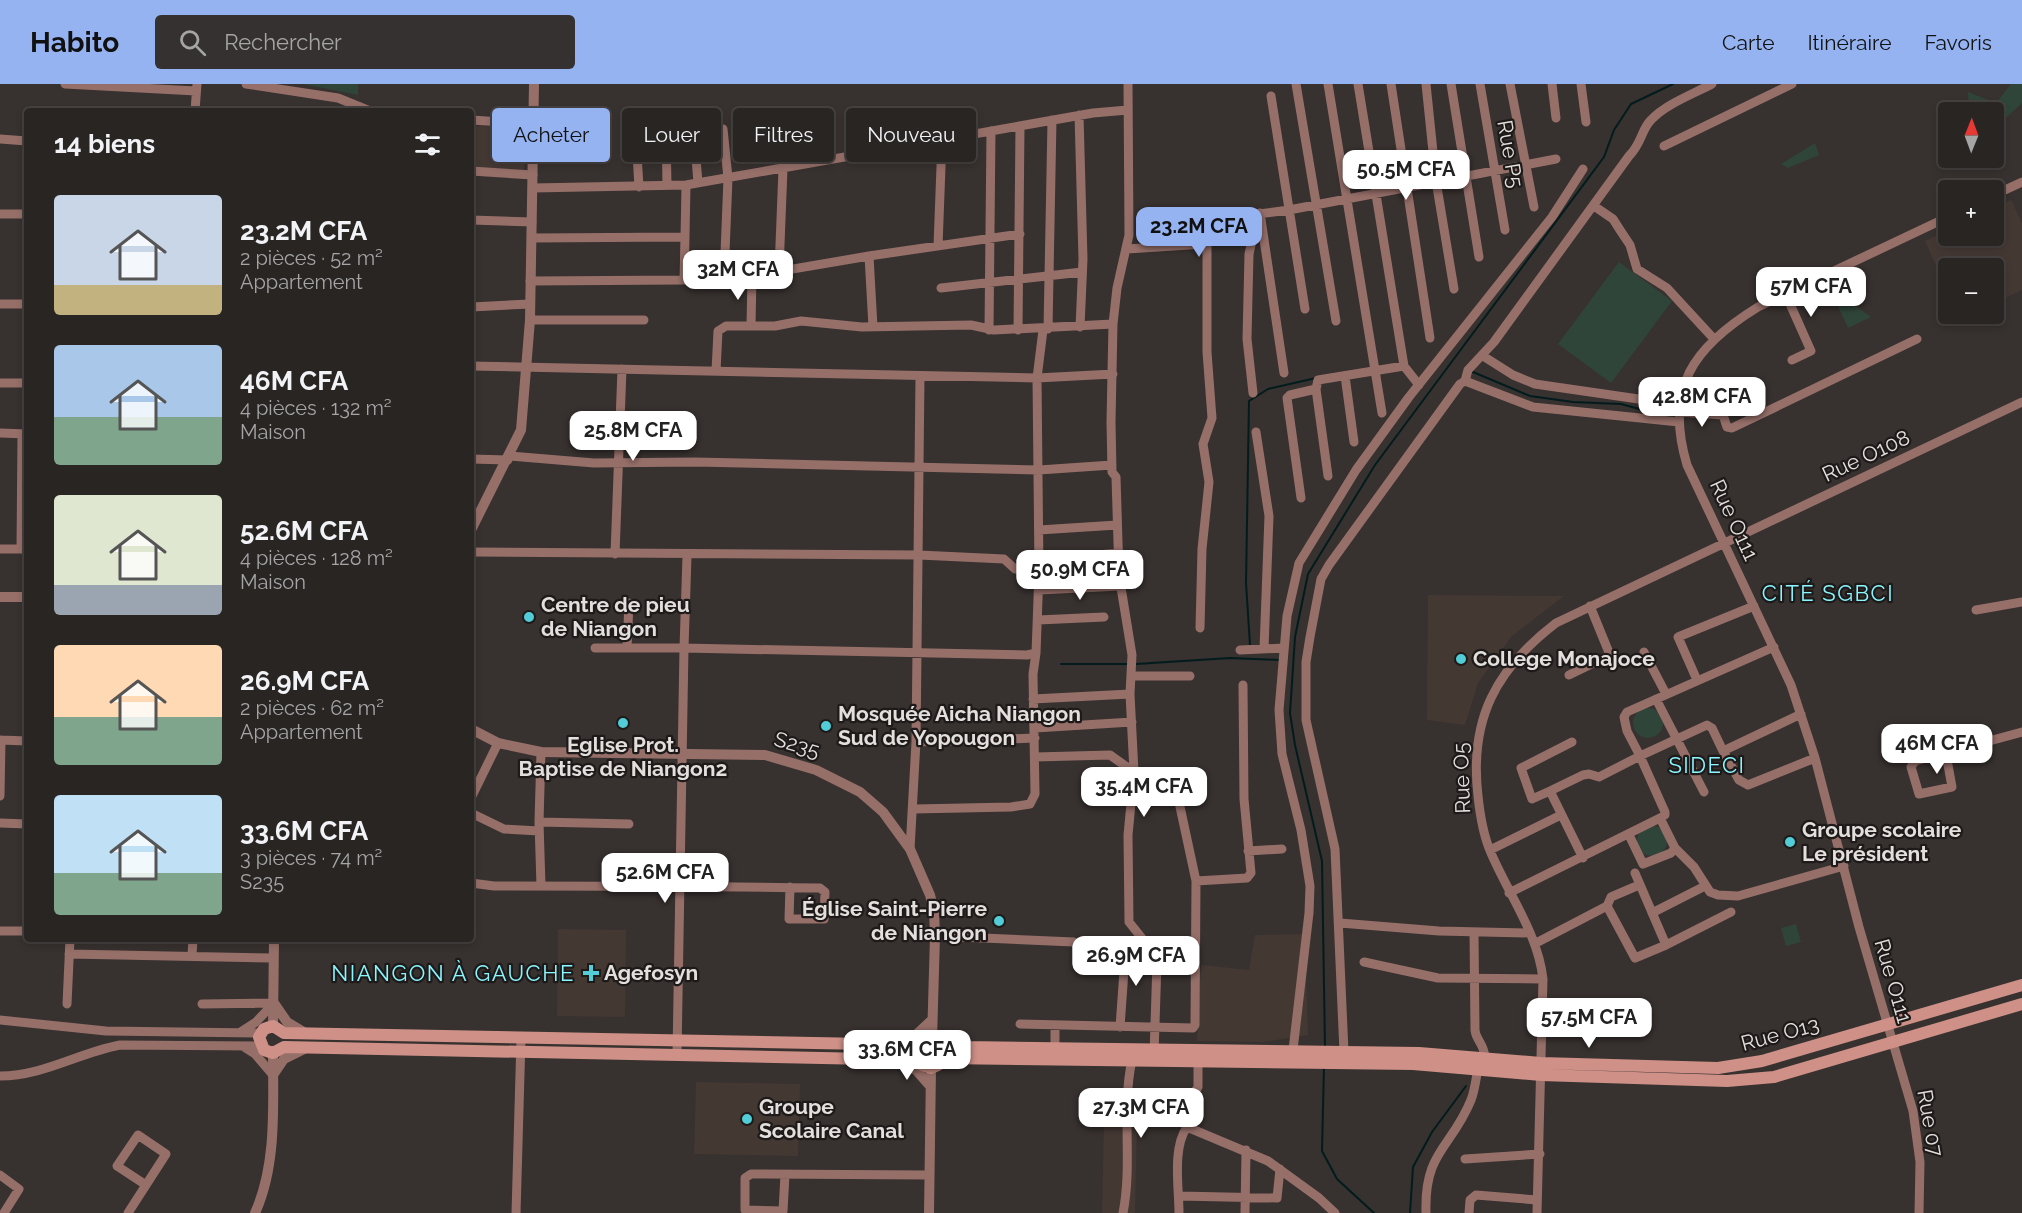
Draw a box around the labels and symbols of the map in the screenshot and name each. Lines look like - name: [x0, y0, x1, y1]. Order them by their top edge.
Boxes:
- north arrow: [1938, 102, 2004, 168]
- street label: Rue P5: [1492, 118, 1529, 190]
- pin: 50.5M CFA: [1337, 150, 1475, 201]
- pin: 23.2M CFA: [1130, 207, 1268, 258]
- pin: 32M CFA: [683, 250, 793, 301]
- pin: 57M CFA: [1756, 267, 1866, 318]
- pin: 42.8M CFA: [1633, 377, 1771, 428]
- pin: 25.8M CFA: [564, 411, 702, 462]
- street label: Rue O108: [1818, 424, 1914, 487]
- street label: Rue O111: [1705, 475, 1764, 564]
- pin: 50.9M CFA: [1011, 550, 1149, 601]
- district label: CITÉ SGBCI: [1762, 580, 1894, 606]
- place label: Centre de pieu de Niangon: [541, 592, 690, 641]
- marker: Centre de pieu de Niangon: [522, 610, 536, 624]
- place label: College Monajoce: [1473, 646, 1655, 671]
- marker: College Monajoce: [1454, 652, 1468, 666]
- place label: Mosquée Aicha Niangon Sud de Yopougon: [838, 701, 1081, 750]
- marker: Eglise Prot. Baptise de Niangon2: [616, 716, 630, 730]
- marker: Mosquée Aicha Niangon Sud de Yopougon: [819, 719, 833, 733]
- pin: 46M CFA: [1882, 724, 1992, 775]
- street label: S235: [771, 726, 823, 763]
- place label: Eglise Prot. Baptise de Niangon2: [519, 732, 727, 781]
- street label: Rue O5: [1448, 742, 1475, 814]
- district label: SIDECI: [1668, 752, 1746, 778]
- pin: 35.4M CFA: [1075, 767, 1213, 818]
- place label: Groupe scolaire Le président: [1802, 817, 1962, 866]
- marker: Groupe scolaire Le président: [1783, 835, 1797, 849]
- pin: 52.6M CFA: [596, 853, 734, 904]
- place label: Église Saint-Pierre de Niangon: [802, 896, 987, 945]
- marker: Église Saint-Pierre de Niangon: [992, 914, 1006, 928]
- pin: 26.9M CFA: [1067, 936, 1205, 987]
- street label: Rue O111: [1870, 936, 1917, 1026]
- district label: NIANGON À GAUCHE: [331, 960, 575, 986]
- place label: Agefosyn: [604, 960, 698, 985]
- marker: Agefosyn: [582, 964, 600, 982]
- pin: 57.5M CFA: [1520, 998, 1658, 1049]
- street label: Rue O13: [1738, 1011, 1822, 1056]
- pin: 33.6M CFA: [838, 1030, 976, 1081]
- street label: Rue 07: [1912, 1087, 1949, 1159]
- pin: 27.3M CFA: [1072, 1088, 1210, 1139]
- place label: Groupe Scolaire Canal: [759, 1094, 904, 1143]
- marker: Groupe Scolaire Canal: [740, 1112, 754, 1126]

